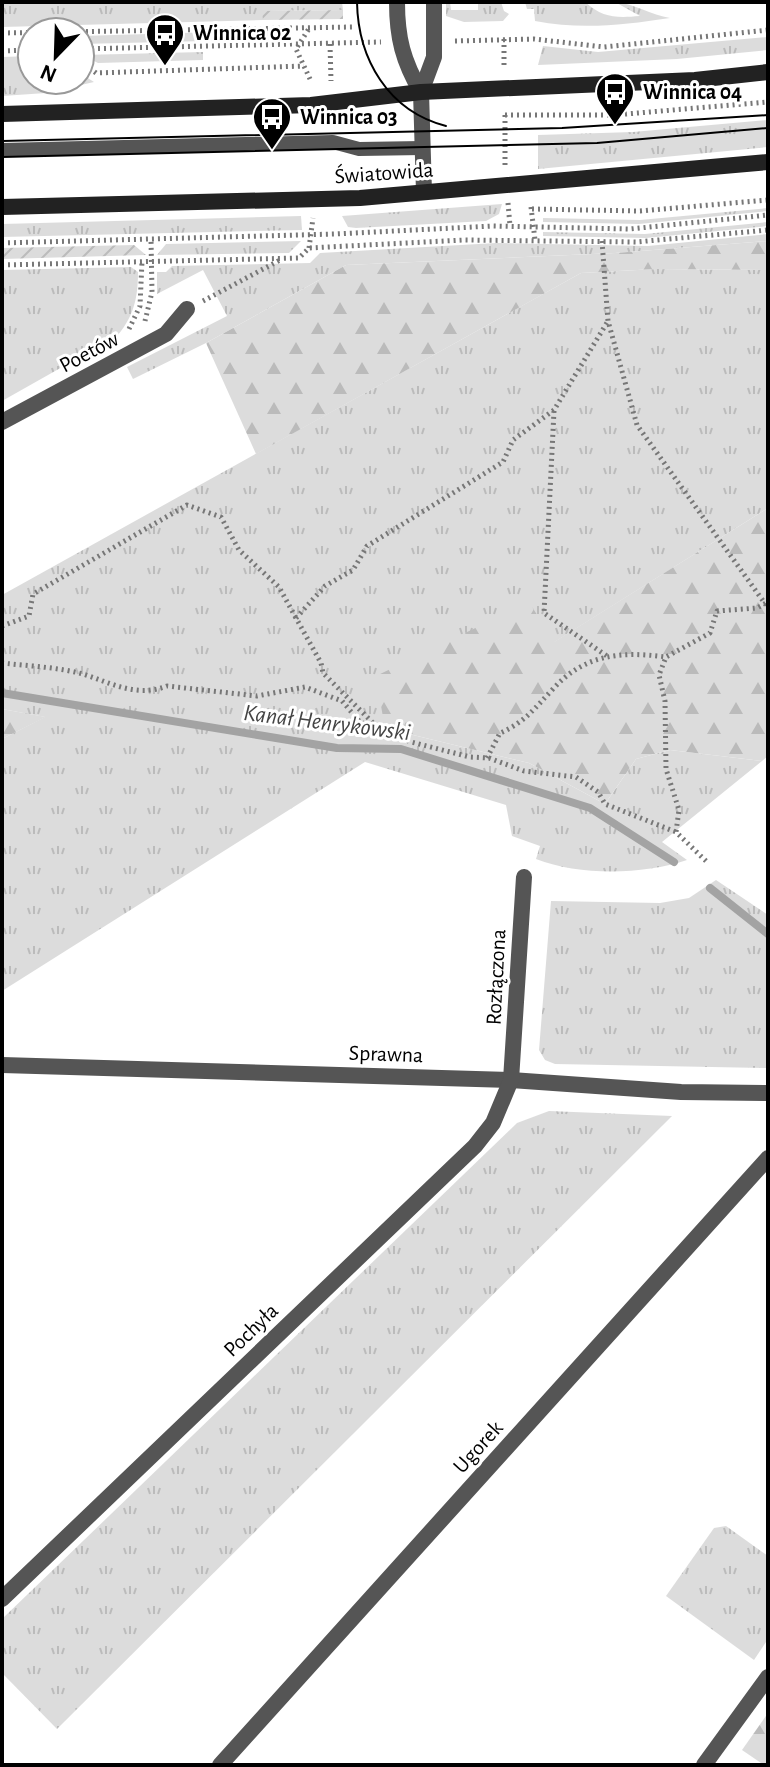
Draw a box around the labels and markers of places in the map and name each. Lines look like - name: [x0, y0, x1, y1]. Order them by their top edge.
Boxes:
- bus stop icon: Winnica 02: [144, 12, 186, 67]
- place label: Winnica 02: [193, 22, 291, 44]
- bus stop icon: Winnica 04: [594, 71, 636, 126]
- place label: Winnica 04: [643, 81, 742, 103]
- bus stop icon: Winnica 03: [251, 96, 293, 151]
- place label: Winnica 03: [300, 106, 398, 128]

